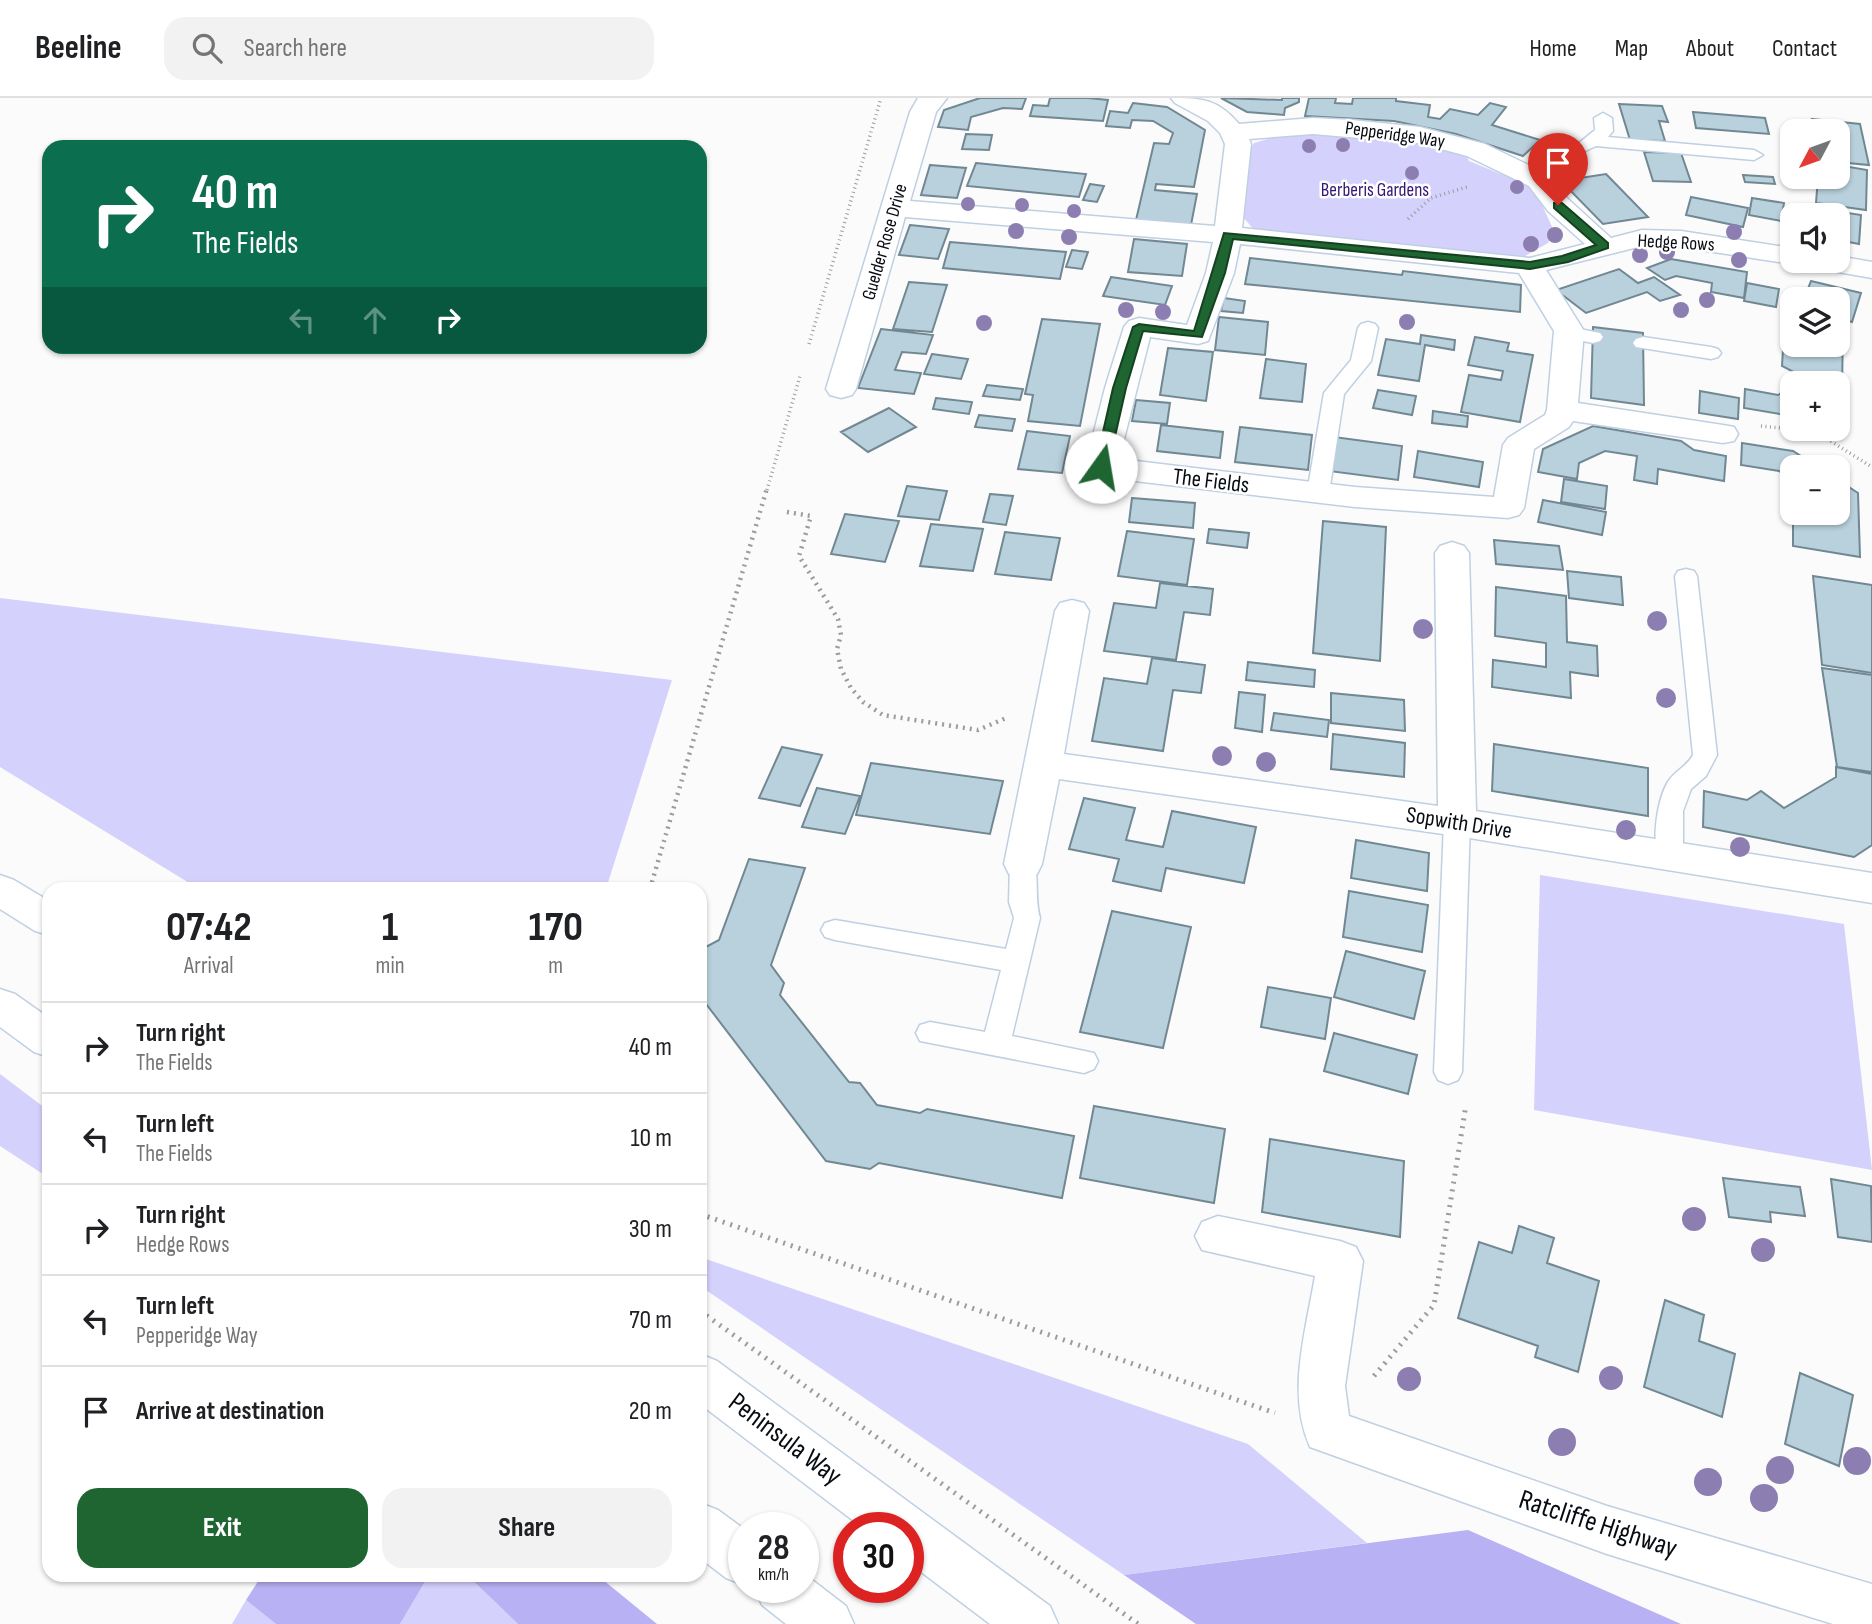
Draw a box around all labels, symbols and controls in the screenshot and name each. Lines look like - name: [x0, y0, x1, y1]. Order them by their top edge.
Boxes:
- search box: [164, 17, 654, 80]
- text: Beeline: [35, 28, 122, 68]
- icon: search: [188, 29, 226, 67]
- text: Search here: [244, 33, 347, 64]
- text: Home: [1529, 34, 1577, 63]
- text: Map: [1615, 34, 1648, 63]
- text: About: [1686, 34, 1734, 63]
- text: Contact: [1772, 34, 1837, 63]
- street label: Pepperidge Way: [1344, 117, 1447, 153]
- north arrow: [1780, 119, 1850, 189]
- map controls: [1780, 119, 1850, 525]
- pin: [1528, 133, 1588, 205]
- icon: arrive: [1539, 144, 1577, 182]
- text: 40 m: [192, 164, 278, 223]
- icon: right: [77, 168, 168, 259]
- park label: Berberis Gardens: [1321, 179, 1429, 202]
- street label: Guelder Rose Drive: [857, 181, 913, 303]
- button: sound: [1780, 203, 1850, 273]
- text: The Fields: [192, 224, 299, 263]
- street label: Hedge Rows: [1637, 229, 1715, 257]
- button: layers: [1780, 287, 1850, 357]
- icon: left: [283, 301, 321, 339]
- icon: ahead: [356, 301, 394, 339]
- icon: right: [429, 301, 467, 339]
- button: +: [1780, 371, 1850, 441]
- position arrow: [1064, 430, 1138, 504]
- button: −: [1780, 455, 1850, 525]
- street label: The Fields: [1171, 462, 1251, 500]
- street label: Sopwith Drive: [1404, 801, 1514, 845]
- text: 07:42: [166, 902, 252, 953]
- text: 1: [382, 902, 398, 953]
- text: 170: [529, 902, 583, 953]
- text: Arrival: [184, 952, 234, 980]
- text: min: [376, 952, 405, 980]
- text: m: [548, 952, 563, 980]
- text: Turn right: [136, 1018, 225, 1049]
- icon: right: [77, 1029, 115, 1067]
- text: 40 m: [629, 1032, 672, 1063]
- text: The Fields: [136, 1049, 213, 1077]
- text: Turn left: [136, 1109, 214, 1140]
- icon: left: [77, 1120, 115, 1158]
- text: 10 m: [630, 1123, 672, 1154]
- text: The Fields: [136, 1140, 213, 1168]
- text: Turn right: [136, 1200, 225, 1231]
- icon: right: [77, 1211, 115, 1249]
- text: 30 m: [629, 1214, 672, 1245]
- text: Hedge Rows: [136, 1231, 229, 1259]
- text: Turn left: [136, 1291, 214, 1322]
- icon: left: [77, 1302, 115, 1340]
- text: 70 m: [629, 1305, 672, 1336]
- text: Pepperidge Way: [136, 1322, 258, 1350]
- street label: Peninsula Way: [722, 1386, 848, 1492]
- icon: arrive: [77, 1393, 115, 1431]
- text: Arrive at destination: [136, 1396, 324, 1427]
- text: 20 m: [629, 1396, 672, 1427]
- street label: Ratcliffe Highway: [1515, 1483, 1681, 1565]
- button: Exit: [77, 1488, 368, 1568]
- button: Share: [382, 1488, 672, 1568]
- speed limit sign: 30: [833, 1512, 924, 1603]
- text: 28: [758, 1527, 789, 1570]
- text: km/h: [758, 1564, 789, 1585]

